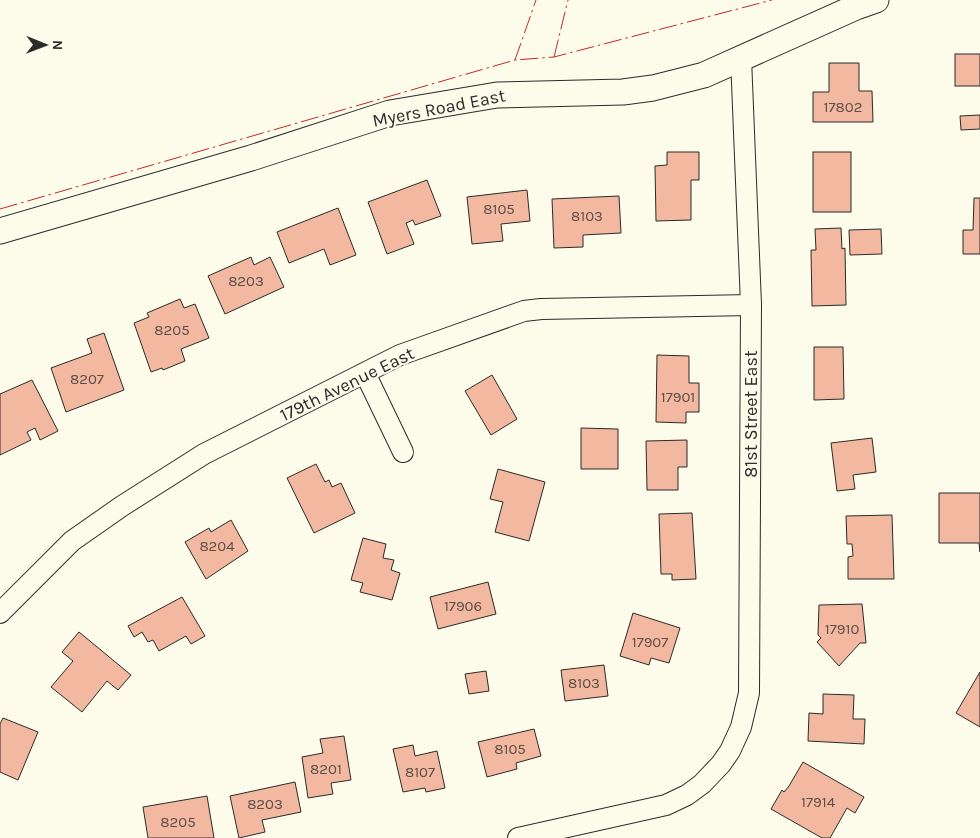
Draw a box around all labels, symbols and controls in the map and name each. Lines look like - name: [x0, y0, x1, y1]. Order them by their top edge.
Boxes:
- north arrow: [20, 20, 70, 70]
- text: N: [49, 40, 66, 50]
- street label: Myers Road East: [371, 84, 508, 132]
- house number: 17802: [824, 98, 862, 116]
- house number: 8105: [483, 200, 515, 218]
- house number: 8103: [571, 207, 603, 225]
- house number: 8203: [228, 272, 264, 290]
- house number: 8205: [154, 321, 190, 339]
- street label: 179th Avenue East: [276, 342, 418, 426]
- street label: 81st Street East: [740, 350, 762, 478]
- house number: 8207: [70, 370, 104, 388]
- house number: 17901: [661, 388, 695, 406]
- house number: 8204: [199, 537, 235, 555]
- house number: 17906: [444, 597, 482, 615]
- house number: 17910: [825, 620, 859, 638]
- house number: 17907: [632, 633, 668, 651]
- house number: 8103: [568, 674, 600, 692]
- house number: 8105: [494, 740, 526, 758]
- house number: 8201: [310, 760, 342, 778]
- house number: 8107: [405, 763, 435, 781]
- house number: 17914: [801, 793, 836, 811]
- house number: 8203: [247, 795, 283, 813]
- house number: 8205: [160, 813, 196, 831]

